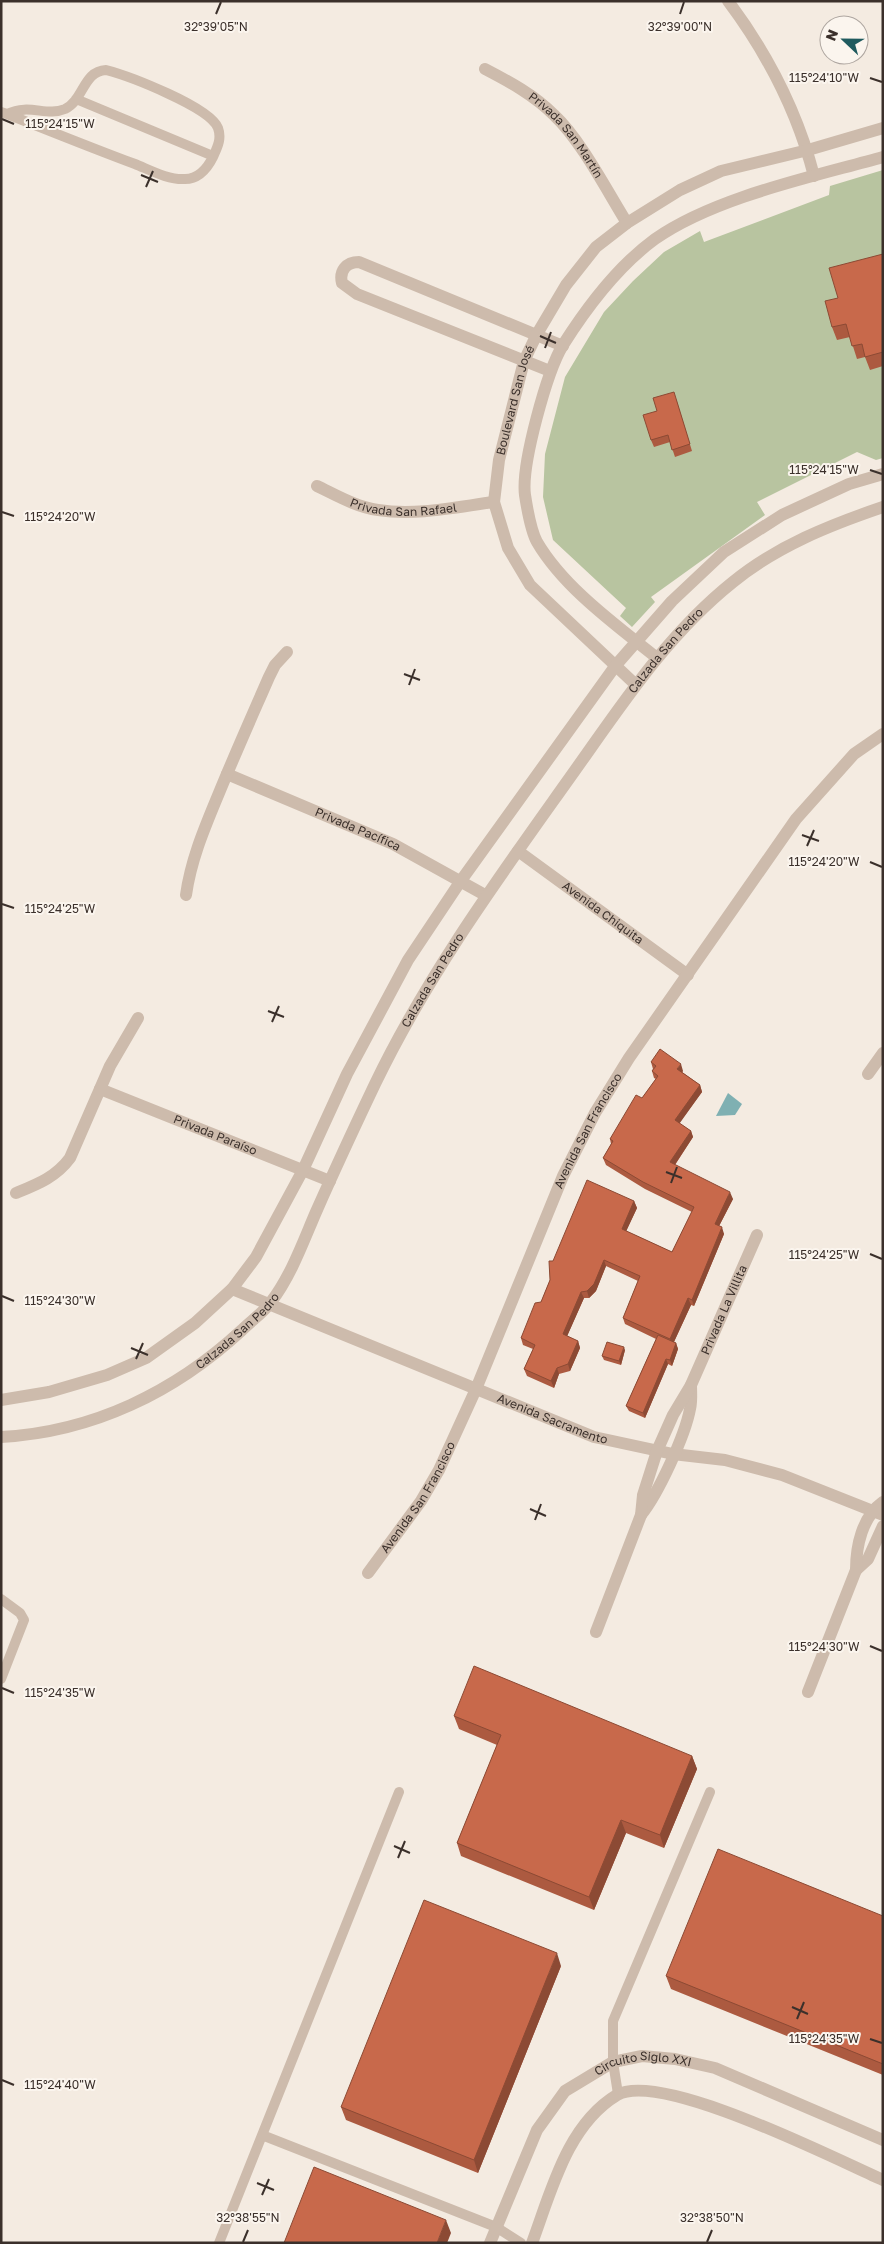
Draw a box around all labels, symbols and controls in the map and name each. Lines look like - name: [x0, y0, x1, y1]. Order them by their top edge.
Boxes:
- north arrow: [819, 15, 869, 65]
- text: 32°39'05"N: [184, 19, 248, 34]
- text: 32°39'00"N: [648, 19, 712, 34]
- text: N: [822, 27, 841, 43]
- text: 115°24'10"W: [789, 70, 859, 85]
- street label: Privada San Martín: [526, 88, 606, 181]
- text: 115°24'15"W: [25, 116, 95, 131]
- street label: Boulevard San José: [493, 343, 537, 457]
- text: 115°24'15"W: [789, 462, 859, 477]
- street label: Privada San Rafael: [348, 495, 458, 519]
- text: 115°24'20"W: [24, 509, 96, 524]
- street label: Calzada San Pedro: [625, 605, 706, 696]
- street label: Privada Pacífica: [313, 804, 404, 854]
- text: 115°24'20"W: [788, 854, 860, 869]
- street label: Avenida Chiquita: [560, 878, 647, 947]
- text: 115°24'25"W: [25, 901, 96, 916]
- street label: Calzada San Pedro: [398, 930, 467, 1030]
- street label: Avenida San Francisco: [551, 1070, 625, 1191]
- street label: Privada Paraíso: [171, 1111, 259, 1158]
- text: 115°24'25"W: [789, 1247, 860, 1262]
- street label: Privada La Villita: [697, 1262, 750, 1357]
- street label: Calzada San Pedro: [192, 1290, 282, 1372]
- text: 115°24'30"W: [24, 1293, 96, 1308]
- street label: Avenida Sacramento: [495, 1390, 609, 1447]
- street label: Avenida San Francisco: [377, 1439, 458, 1556]
- text: 115°24'30"W: [788, 1639, 860, 1654]
- text: 115°24'35"W: [25, 1685, 96, 1700]
- text: 115°24'35"W: [789, 2031, 860, 2046]
- street label: Circuito Siglo XXI: [591, 2048, 693, 2079]
- text: 115°24'40"W: [24, 2077, 96, 2092]
- text: 32°38'55"N: [216, 2210, 280, 2225]
- text: 32°38'50"N: [680, 2210, 744, 2225]

